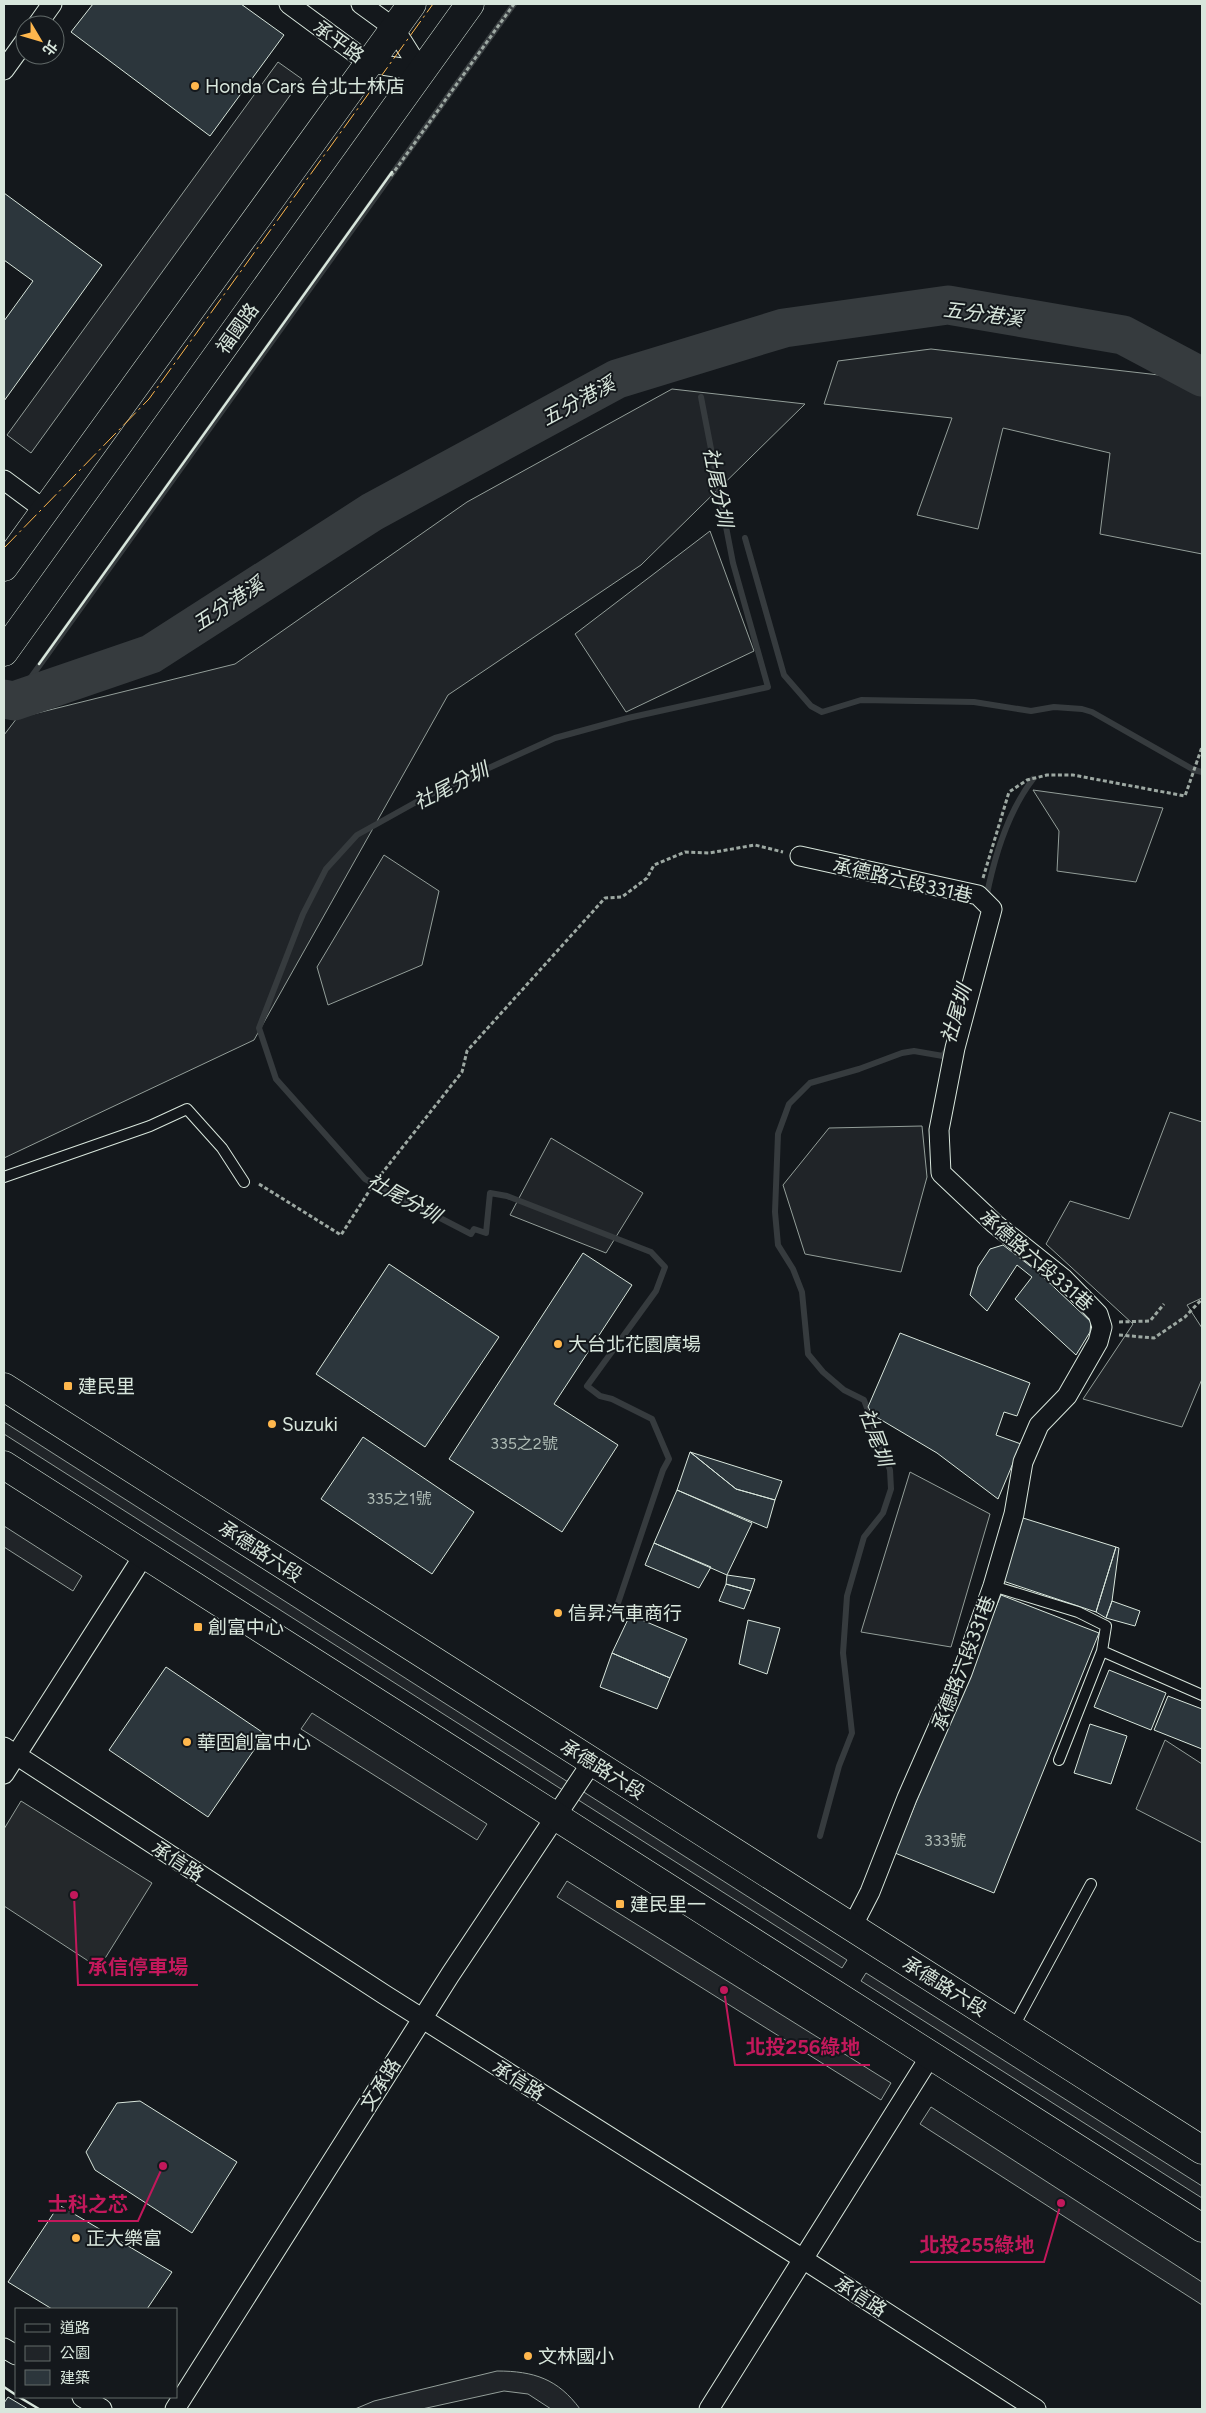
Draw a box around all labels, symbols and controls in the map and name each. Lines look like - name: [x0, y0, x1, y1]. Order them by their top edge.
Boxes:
- north arrow: [15, 15, 65, 65]
- street label: 承平路: [309, 15, 369, 67]
- text: 北: [39, 37, 61, 58]
- place label: Honda Cars 台北士林店: [205, 75, 405, 98]
- marker: Honda Cars 台北士林店: [189, 80, 201, 92]
- water label: 五分港溪: [942, 297, 1027, 331]
- street label: 福國路: [211, 298, 263, 358]
- water label: 五分港溪: [537, 370, 622, 430]
- water label: 社尾分圳: [699, 445, 738, 531]
- water label: 五分港溪: [188, 571, 271, 636]
- water label: 社尾分圳: [410, 756, 495, 814]
- street label: 承德路六段331巷: [831, 853, 975, 908]
- water label: 社尾圳: [936, 979, 977, 1046]
- water label: 社尾分圳: [363, 1168, 447, 1229]
- street label: 承德路六段331巷: [975, 1205, 1098, 1316]
- place label: 大台北花園廣場: [568, 1333, 701, 1356]
- marker: 大台北花園廣場: [552, 1338, 564, 1350]
- place label: 建民里: [78, 1375, 135, 1398]
- marker: 建民里: [62, 1380, 74, 1392]
- water label: 社尾圳: [854, 1405, 899, 1472]
- place label: Suzuki: [282, 1413, 338, 1436]
- marker: Suzuki: [266, 1418, 278, 1430]
- house number: 335之2號: [490, 1434, 558, 1453]
- house number: 335之1號: [366, 1489, 432, 1508]
- street label: 承德路六段: [215, 1516, 307, 1587]
- street label: 承德路六段331巷: [927, 1593, 1000, 1734]
- place label: 信昇汽車商行: [568, 1602, 682, 1625]
- marker: 信昇汽車商行: [552, 1607, 564, 1619]
- place label: 創富中心: [208, 1616, 284, 1639]
- marker: 創富中心: [192, 1621, 204, 1633]
- place label: 華固創富中心: [197, 1731, 311, 1754]
- street label: 承德路六段: [556, 1734, 649, 1804]
- marker: 華固創富中心: [181, 1736, 193, 1748]
- house number: 333號: [924, 1831, 966, 1850]
- street label: 承信路: [148, 1836, 208, 1887]
- place label: 建民里一: [630, 1893, 706, 1916]
- marker: 建民里一: [614, 1898, 626, 1910]
- callout: 承信停車場: [78, 1950, 198, 1985]
- street label: 承德路六段: [898, 1951, 991, 2021]
- text: 承信停車場: [88, 1955, 188, 1979]
- callout: 北投256綠地: [735, 2030, 870, 2065]
- text: 北投256綠地: [746, 2035, 860, 2059]
- street label: 文承路: [356, 2054, 405, 2115]
- street label: 承信路: [488, 2056, 549, 2105]
- callout: 士科之芯: [38, 2186, 138, 2221]
- text: 士科之芯: [48, 2192, 128, 2216]
- place label: 正大樂富: [86, 2227, 162, 2250]
- callout: 北投255綠地: [910, 2227, 1044, 2262]
- marker: 正大樂富: [70, 2232, 82, 2244]
- text: 北投255綠地: [920, 2233, 1034, 2257]
- street label: 承信路: [831, 2271, 891, 2322]
- legend: [15, 2308, 178, 2398]
- text: 道路: [60, 2319, 90, 2337]
- text: 公園: [60, 2344, 90, 2362]
- place label: 文林國小: [538, 2345, 614, 2368]
- marker: 文林國小: [522, 2350, 534, 2362]
- text: 建築: [60, 2369, 90, 2387]

